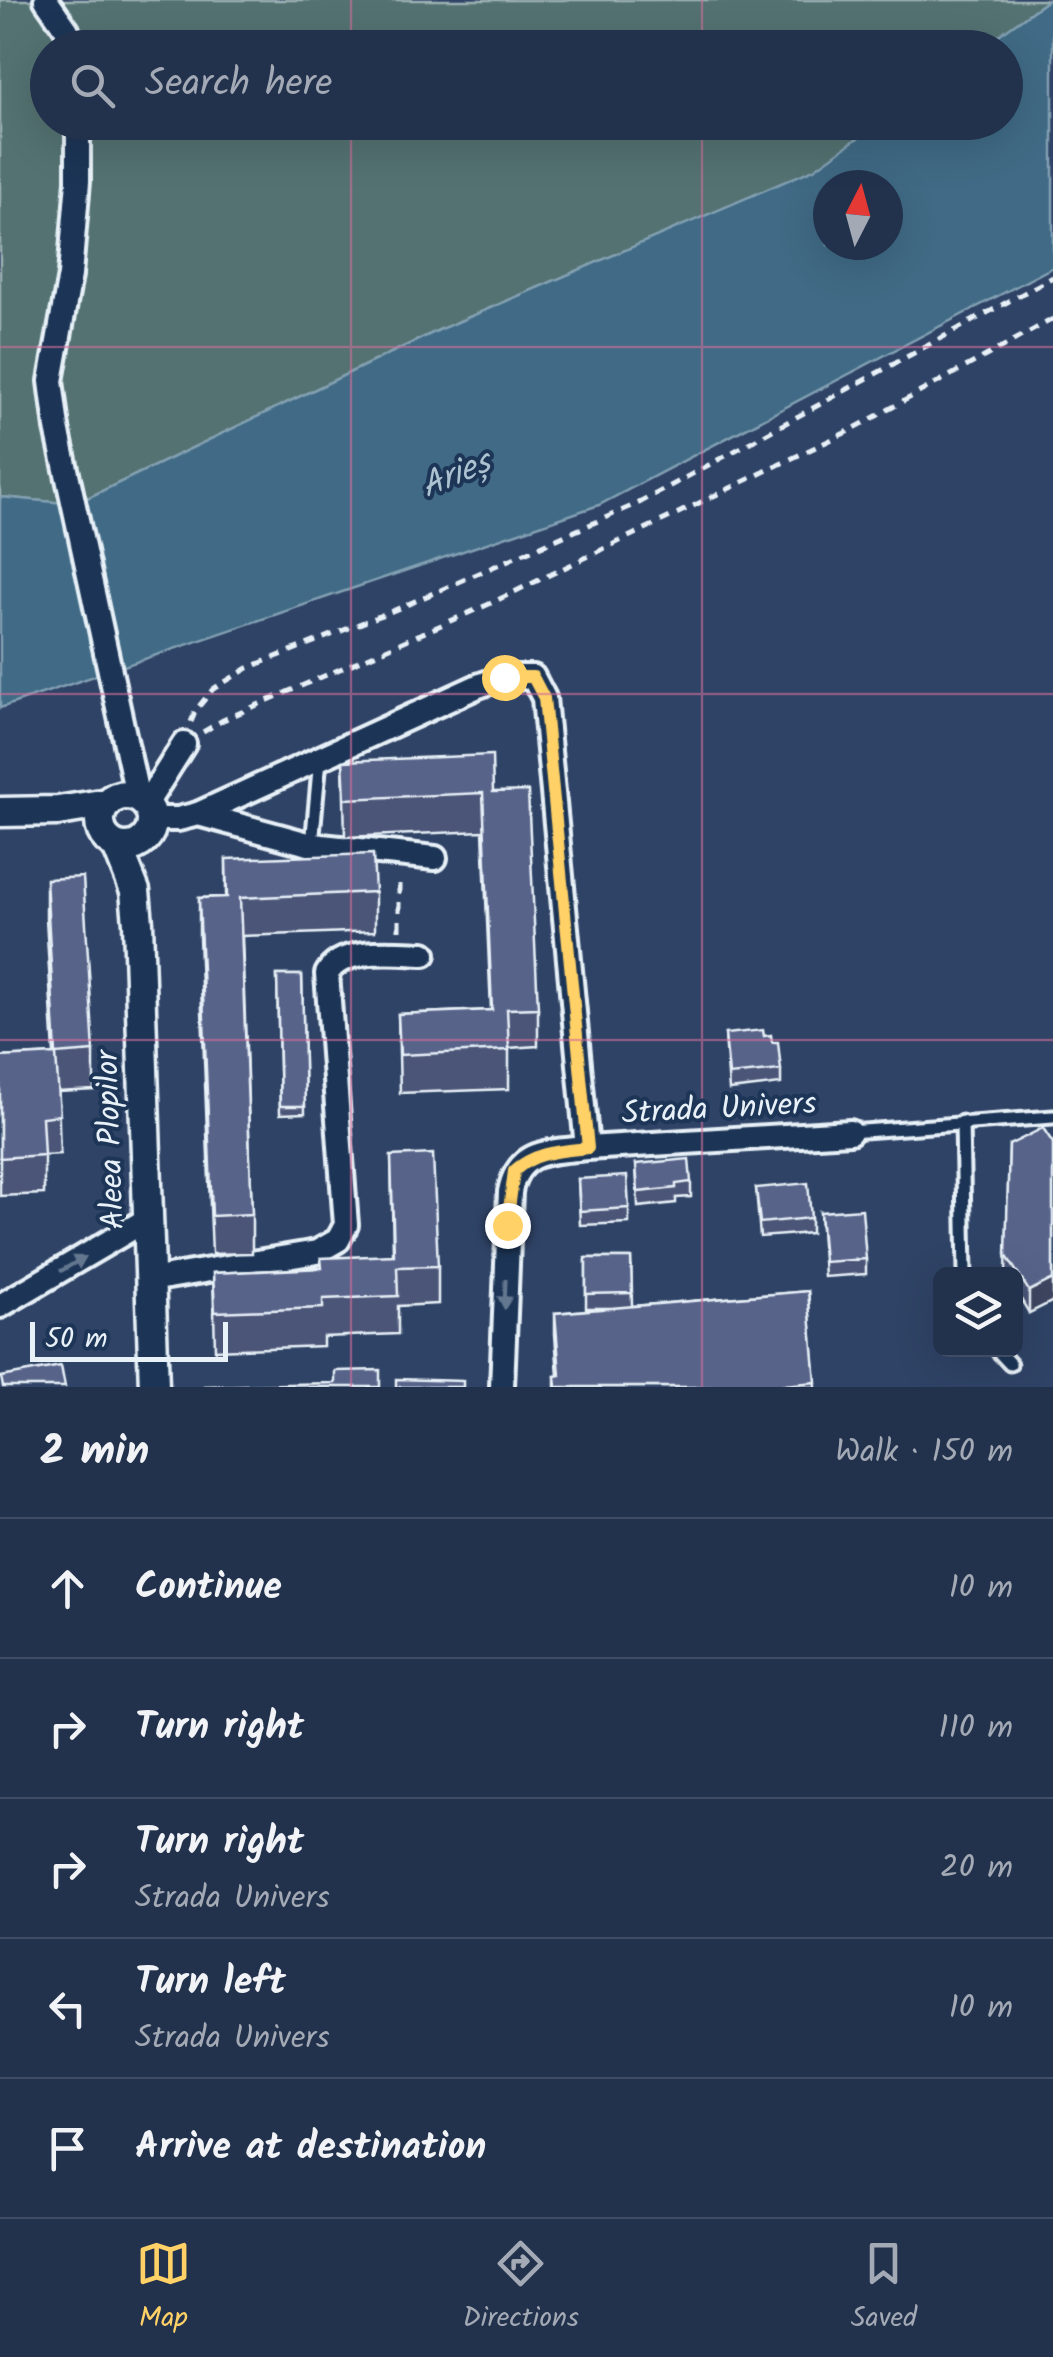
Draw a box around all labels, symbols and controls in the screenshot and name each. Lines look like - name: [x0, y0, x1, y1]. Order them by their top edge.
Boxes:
- search box: [30, 30, 1023, 140]
- text: Search here: [145, 55, 332, 115]
- icon: search: [65, 58, 120, 113]
- north arrow: [813, 170, 903, 260]
- water label: Arieș: [412, 434, 504, 516]
- route start: [482, 655, 528, 701]
- street label: Aleea Plopilor: [83, 1047, 140, 1230]
- street label: Strada Univers: [621, 1079, 818, 1140]
- route end: [485, 1203, 531, 1249]
- one-way arrow: [59, 1256, 88, 1273]
- map controls: [933, 1267, 1023, 1357]
- button: layers: [933, 1267, 1023, 1357]
- one-way arrow: [497, 1278, 513, 1310]
- scale bar: [30, 1317, 228, 1362]
- text: 50 m: [45, 1317, 108, 1362]
- text: 2 min: [40, 1419, 149, 1486]
- text: Walk · 150 m: [835, 1427, 1013, 1478]
- text: Continue: [135, 1558, 282, 1618]
- icon: ahead: [40, 1561, 95, 1616]
- text: 10 m: [949, 1563, 1013, 1614]
- text: Turn right: [135, 1698, 304, 1758]
- icon: right: [40, 1701, 95, 1756]
- text: 110 m: [939, 1703, 1013, 1754]
- text: Turn right: [135, 1813, 304, 1873]
- icon: right: [40, 1841, 95, 1896]
- text: 20 m: [940, 1843, 1013, 1894]
- text: Strada Univers: [135, 1873, 330, 1924]
- text: Turn left: [135, 1953, 286, 2013]
- icon: left: [40, 1981, 95, 2036]
- text: 10 m: [949, 1983, 1013, 2034]
- text: Strada Univers: [135, 2013, 330, 2064]
- text: Arrive at destination: [135, 2118, 486, 2178]
- icon: arrive: [40, 2121, 95, 2176]
- tab: Map: [136, 2236, 191, 2341]
- tab: Directions: [463, 2236, 579, 2341]
- tab: Saved: [851, 2236, 917, 2341]

